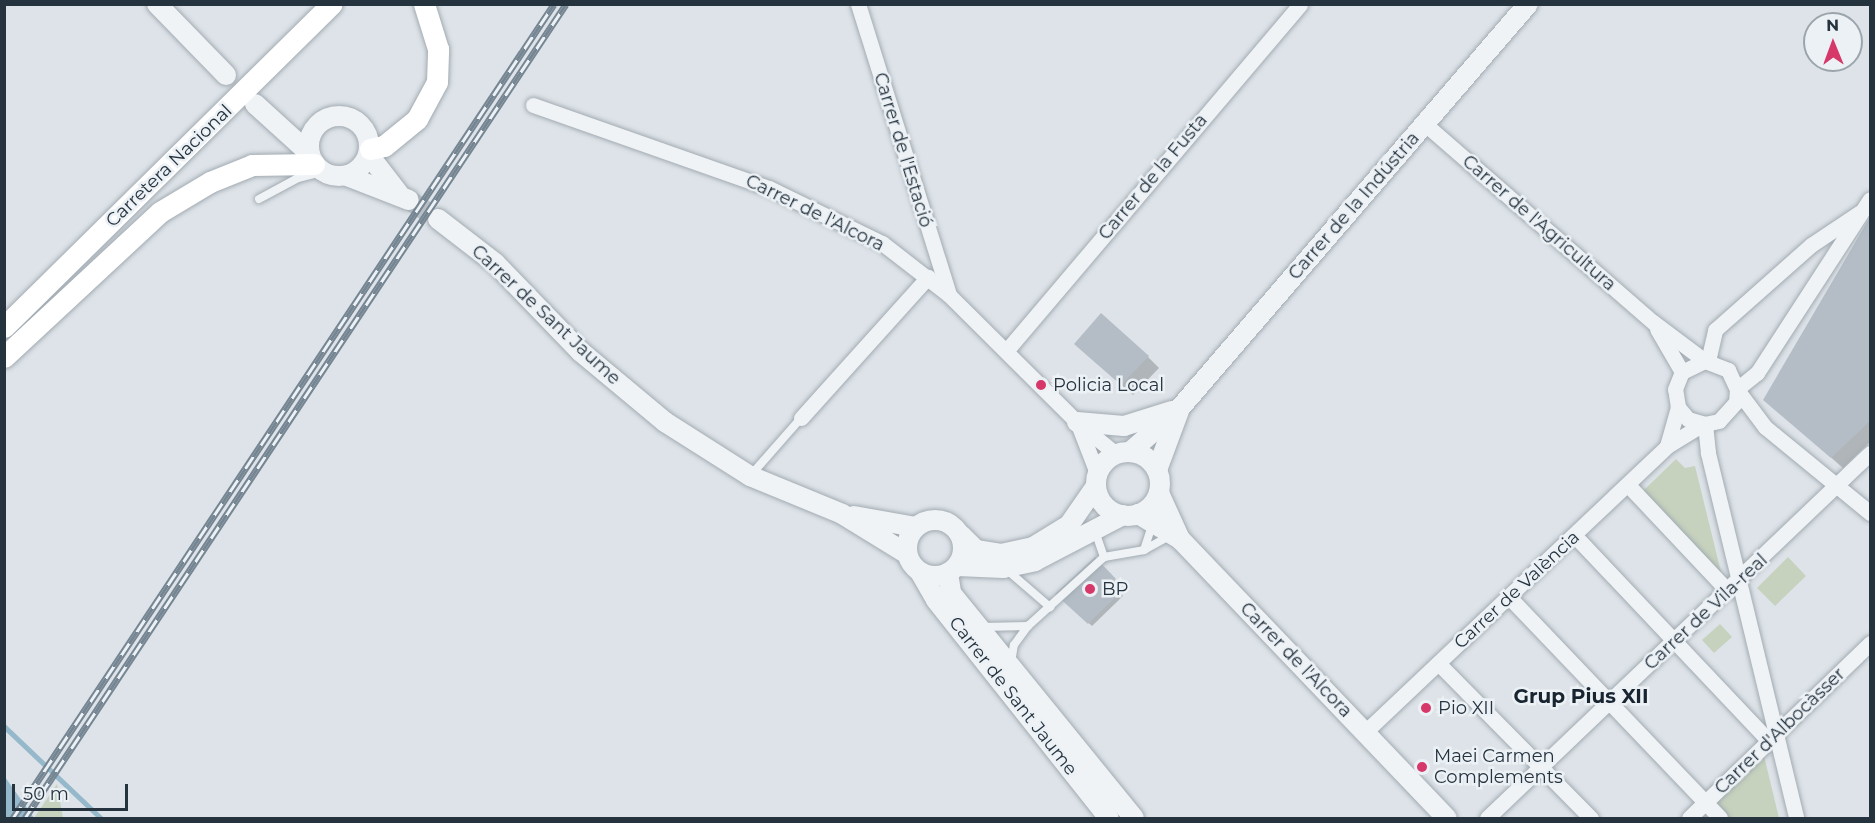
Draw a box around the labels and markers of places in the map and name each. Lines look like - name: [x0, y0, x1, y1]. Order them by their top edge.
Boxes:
- place label: Policia Local: [1053, 374, 1164, 396]
- marker: Policia Local: [1034, 378, 1048, 392]
- place label: BP: [1102, 578, 1128, 600]
- marker: BP: [1083, 582, 1097, 596]
- place label: Pio XII: [1438, 697, 1494, 719]
- marker: Pio XII: [1419, 701, 1433, 715]
- place label: Maei Carmen Complements: [1434, 746, 1563, 789]
- marker: Maei Carmen Complements: [1415, 760, 1429, 774]

